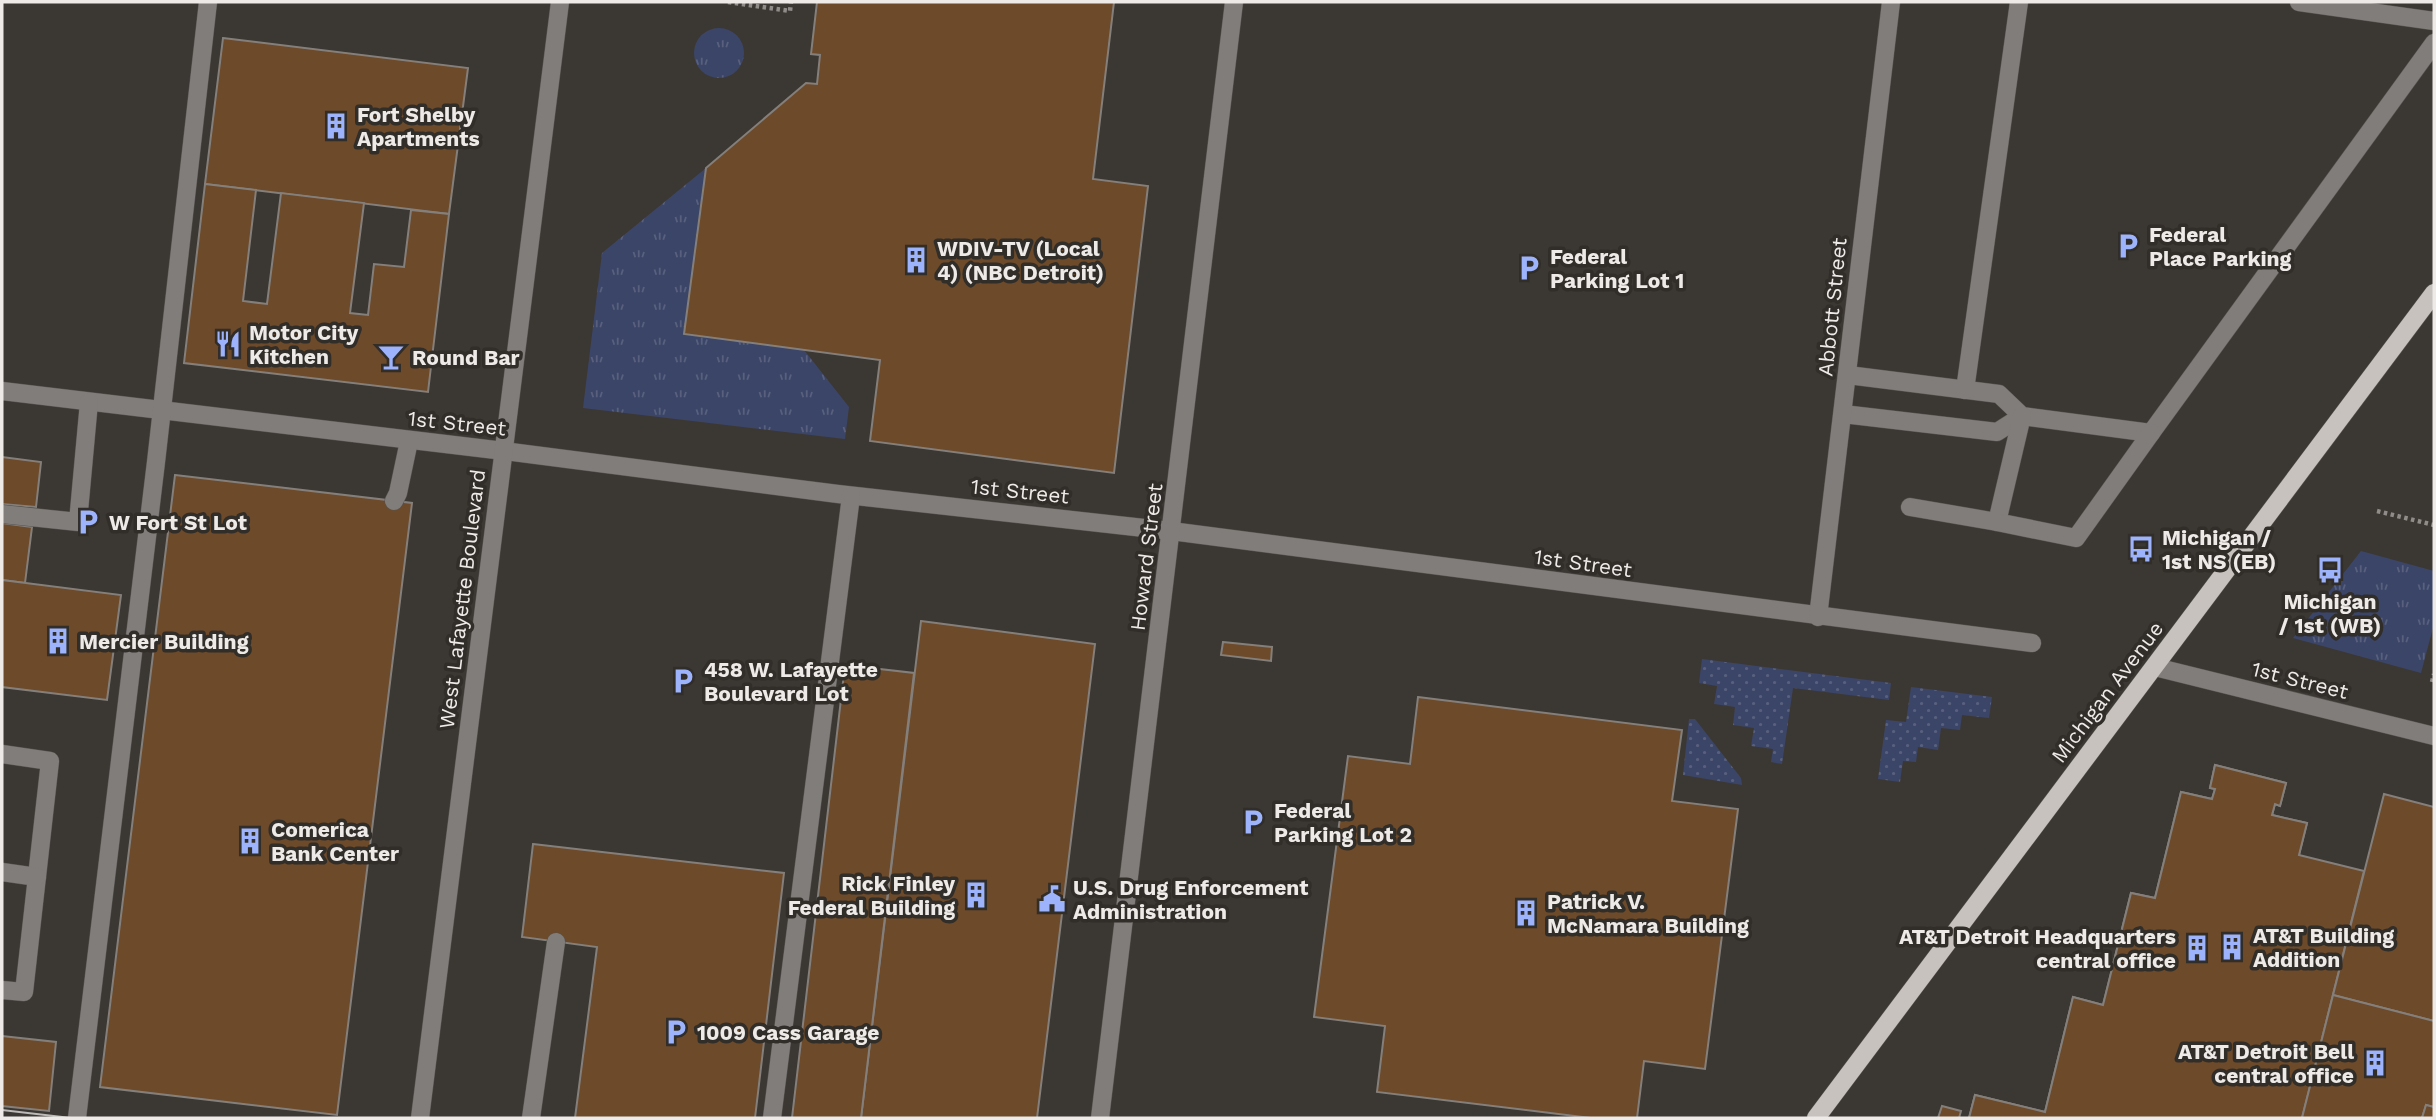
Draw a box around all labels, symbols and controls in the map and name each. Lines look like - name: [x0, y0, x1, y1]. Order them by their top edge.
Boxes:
- place label: Fort Shelby Apartments: [357, 102, 480, 151]
- building icon: Fort Shelby Apartments: [321, 111, 351, 141]
- place label: Federal Place Parking: [2149, 222, 2292, 271]
- parking icon: Federal Place Parking: [2113, 231, 2143, 261]
- place label: WDIV-TV (Local 4) (NBC Detroit): [937, 236, 1104, 285]
- street label: Abbott Street: [1812, 236, 1852, 378]
- place label: Federal Parking Lot 1: [1550, 244, 1684, 293]
- building icon: WDIV-TV (Local 4) (NBC Detroit): [901, 245, 931, 275]
- parking icon: Federal Parking Lot 1: [1514, 253, 1544, 283]
- place label: Motor City Kitchen: [249, 320, 359, 369]
- restaurant icon: Motor City Kitchen: [213, 329, 243, 359]
- bar icon: Round Bar: [376, 342, 406, 372]
- place label: Round Bar: [412, 345, 520, 370]
- street label: 1st Street: [407, 405, 507, 441]
- street label: West Lafayette Boulevard: [434, 468, 490, 730]
- street label: 1st Street: [970, 473, 1070, 509]
- street label: Howard Street: [1125, 482, 1167, 632]
- parking icon: W Fort St Lot: [73, 507, 103, 537]
- place label: W Fort St Lot: [109, 510, 247, 535]
- place label: Michigan / 1st NS (EB): [2162, 525, 2276, 574]
- bus stop icon: Michigan / 1st NS (EB): [2126, 534, 2156, 564]
- street label: 1st Street: [1533, 544, 1634, 582]
- bus stop icon: Michigan / 1st (WB): [2315, 555, 2345, 585]
- place label: Michigan / 1st (WB): [2279, 589, 2381, 638]
- street label: Michigan Avenue: [2046, 616, 2168, 768]
- building icon: Mercier Building: [43, 626, 73, 656]
- place label: Mercier Building: [79, 629, 249, 654]
- street label: 1st Street: [2249, 656, 2351, 704]
- place label: 458 W. Lafayette Boulevard Lot: [704, 657, 878, 706]
- parking icon: 458 W. Lafayette Boulevard Lot: [668, 666, 698, 696]
- place label: Federal Parking Lot 2: [1274, 798, 1412, 847]
- parking icon: Federal Parking Lot 2: [1238, 807, 1268, 837]
- place label: Comerica Bank Center: [271, 817, 399, 866]
- building icon: Comerica Bank Center: [235, 826, 265, 856]
- place label: Rick Finley Federal Building: [788, 871, 955, 920]
- place label: U.S. Drug Enforcement Administration: [1073, 875, 1309, 924]
- building icon: Rick Finley Federal Building: [961, 880, 991, 910]
- public building icon: U.S. Drug Enforcement Administration: [1037, 884, 1067, 914]
- place label: Patrick V. McNamara Building: [1547, 889, 1749, 938]
- building icon: Patrick V. McNamara Building: [1511, 898, 1541, 928]
- place label: AT&T Building Addition: [2253, 923, 2394, 972]
- place label: AT&T Detroit Headquarters central office: [1899, 924, 2176, 973]
- building icon: AT&T Building Addition: [2217, 932, 2247, 962]
- building icon: AT&T Detroit Headquarters central office: [2182, 933, 2212, 963]
- parking icon: 1009 Cass Garage: [661, 1017, 691, 1047]
- place label: 1009 Cass Garage: [697, 1020, 879, 1045]
- place label: AT&T Detroit Bell central office: [2178, 1039, 2354, 1088]
- building icon: AT&T Detroit Bell central office: [2360, 1048, 2390, 1078]

